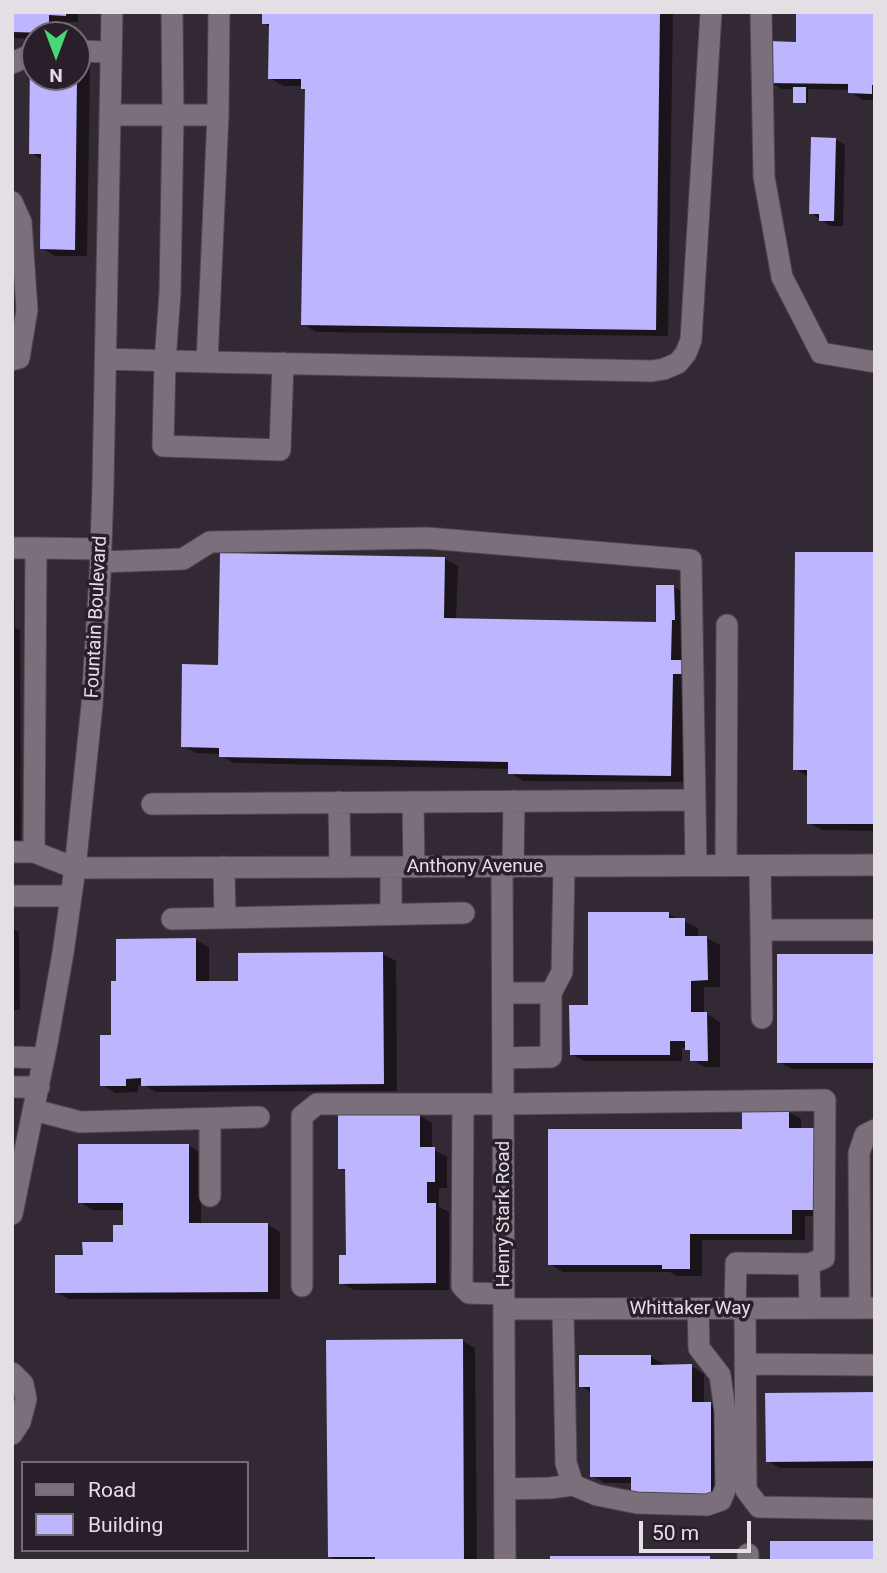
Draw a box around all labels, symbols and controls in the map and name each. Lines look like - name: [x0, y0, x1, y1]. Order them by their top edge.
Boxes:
- north arrow: [21, 21, 91, 91]
- text: N: [49, 64, 63, 87]
- street label: Fountain Boulevard: [81, 535, 113, 699]
- street label: Anthony Avenue: [407, 856, 543, 878]
- street label: Henry Stark Road: [493, 1141, 515, 1287]
- street label: Whittaker Way: [629, 1298, 751, 1320]
- legend: [21, 1461, 248, 1552]
- text: Road: [88, 1478, 136, 1502]
- scale bar: [642, 1506, 754, 1550]
- text: Building: [88, 1513, 163, 1537]
- text: 50 m: [652, 1521, 699, 1545]

